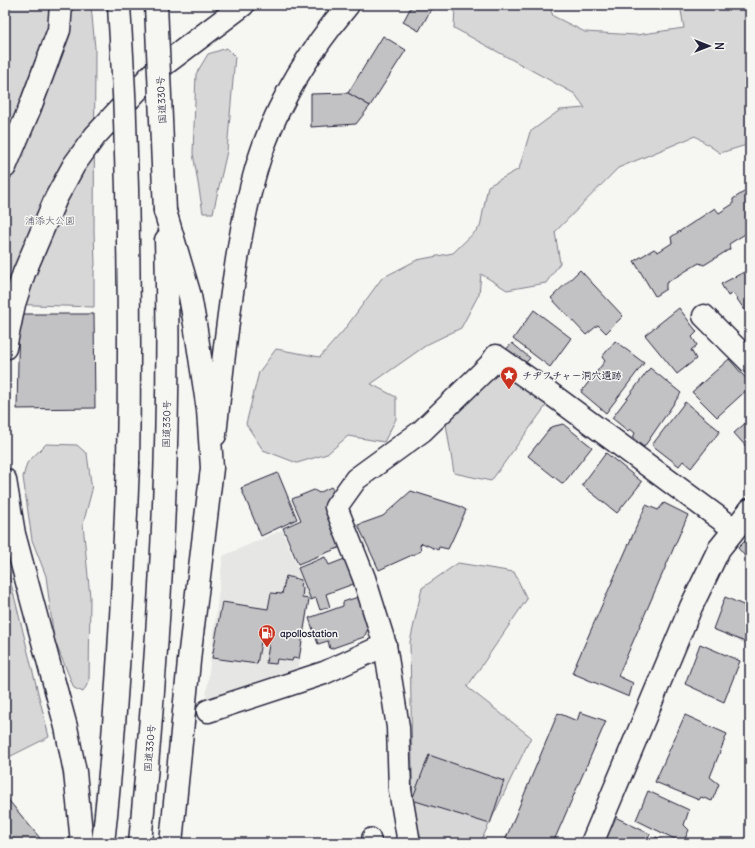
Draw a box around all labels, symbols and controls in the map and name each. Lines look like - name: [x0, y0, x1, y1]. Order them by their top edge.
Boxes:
- north arrow: [689, 26, 729, 66]
- text: N: [712, 42, 726, 50]
- street label: 国道330号: [154, 76, 169, 124]
- park label: 浦添大公園: [25, 214, 75, 227]
- place icon: チヂフチャー洞穴遺跡: [499, 365, 519, 390]
- place label: チヂフチャー洞穴遺跡: [522, 369, 622, 382]
- street label: 国道330号: [160, 400, 173, 448]
- fuel station icon: apollostation: [257, 623, 277, 648]
- place label: apollostation: [280, 627, 338, 640]
- street label: 国道330号: [141, 724, 158, 772]

